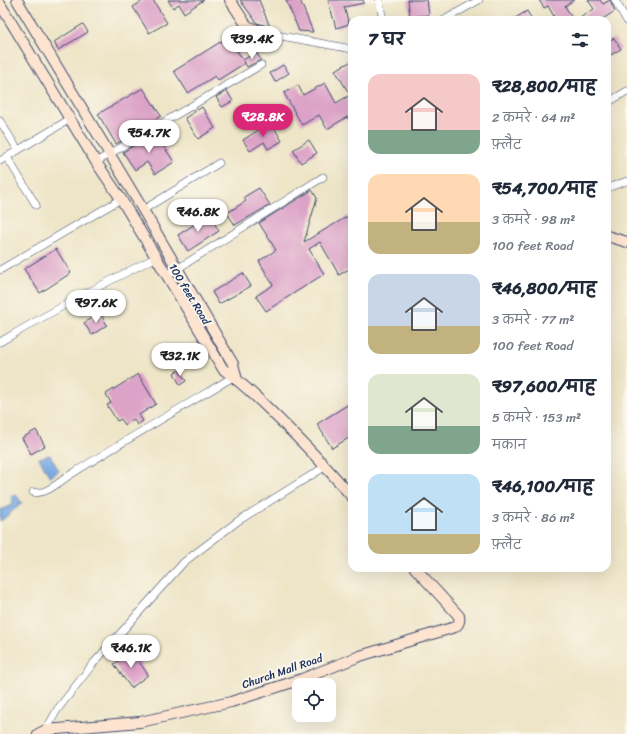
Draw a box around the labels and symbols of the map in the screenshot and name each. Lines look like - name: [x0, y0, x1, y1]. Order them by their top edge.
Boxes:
- pin: ₹39.4K: [219, 26, 285, 60]
- pin: ₹28.8K: [230, 104, 296, 138]
- pin: ₹54.7K: [116, 120, 182, 154]
- pin: ₹46.8K: [165, 199, 231, 233]
- street label: 100 feet Road: [164, 260, 216, 330]
- pin: ₹97.6K: [63, 290, 129, 324]
- pin: ₹32.1K: [147, 343, 213, 377]
- pin: ₹46.1K: [98, 635, 164, 669]
- street label: Church Mall Road: [239, 648, 326, 694]

